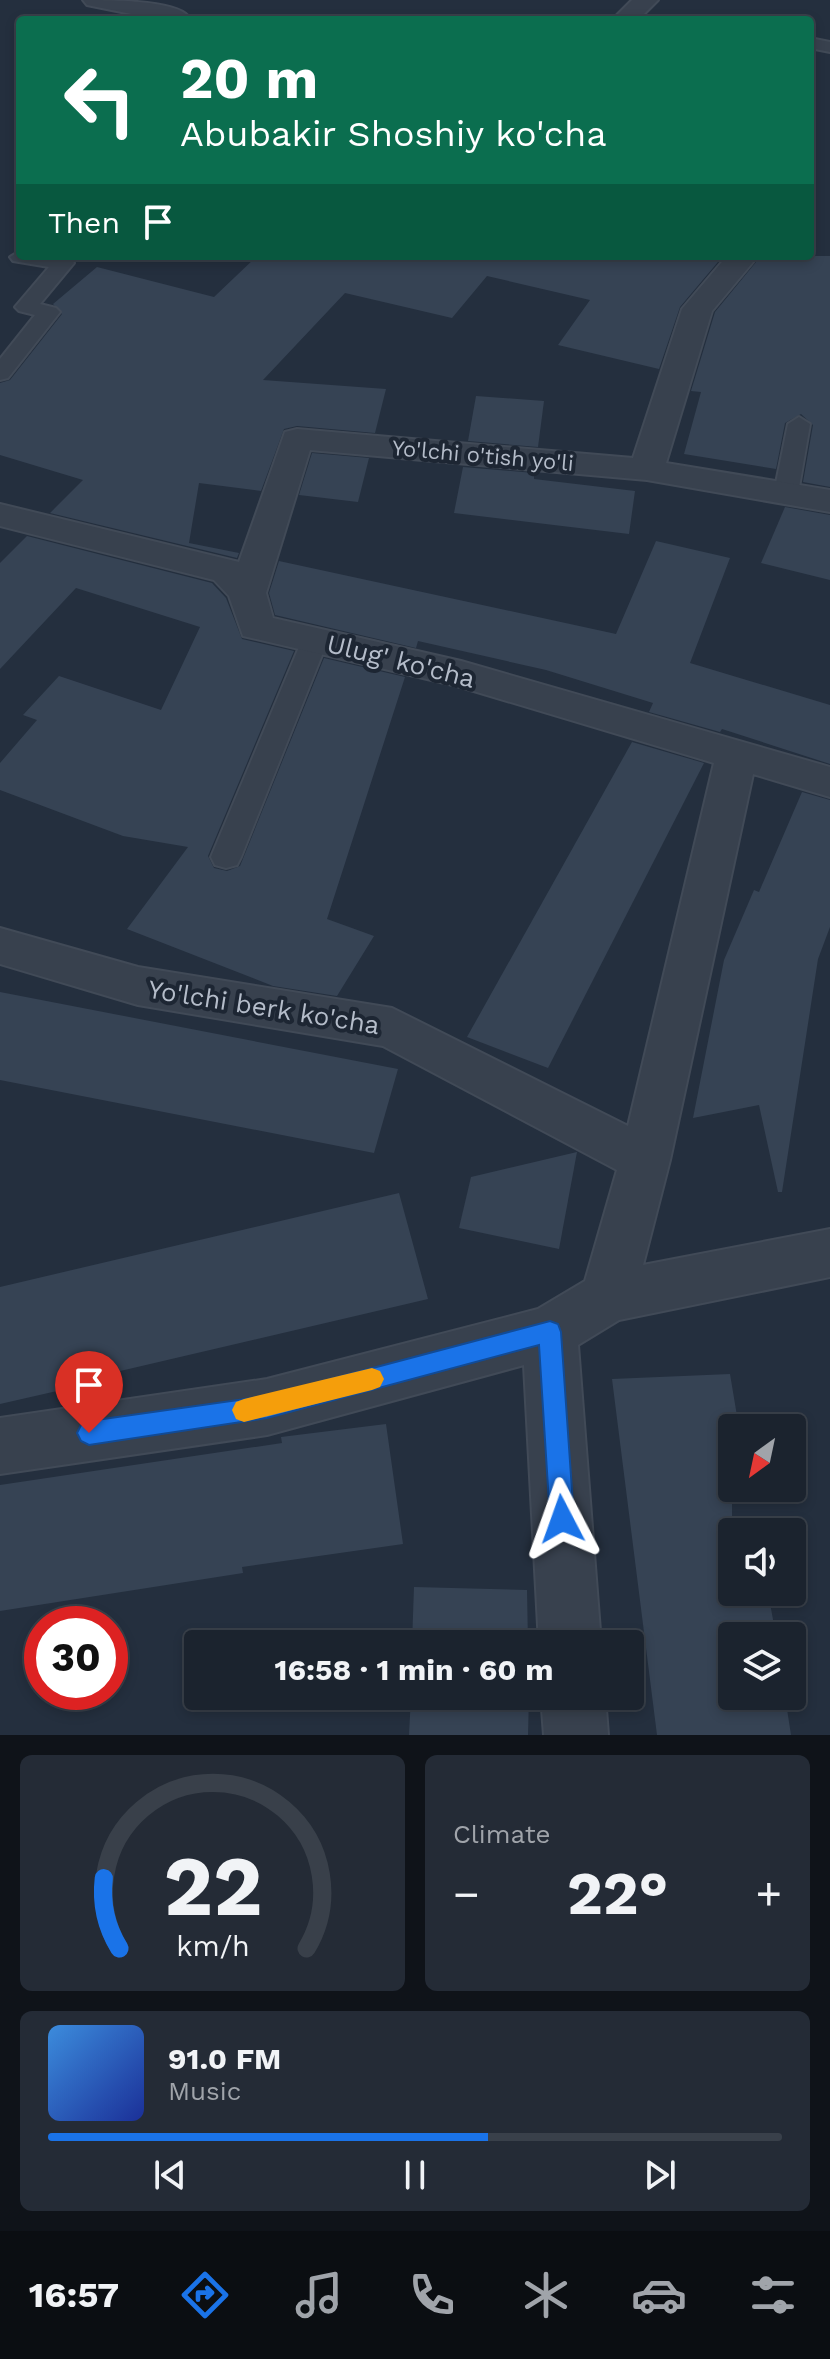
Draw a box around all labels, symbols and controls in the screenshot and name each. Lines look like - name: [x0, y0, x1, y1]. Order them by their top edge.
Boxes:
- text: 20 m: [180, 46, 318, 112]
- icon: left: [48, 48, 152, 152]
- text: Abubakir Shoshiy ko'cha: [180, 113, 607, 155]
- icon: arrive: [136, 200, 180, 244]
- text: Then: [48, 205, 120, 240]
- street label: Yo'lchi o'tish yo'li: [391, 435, 575, 476]
- street label: Ulug' ko'cha: [324, 628, 478, 694]
- street label: Yo'lchi berk ko'cha: [146, 974, 382, 1040]
- pin: [55, 1351, 123, 1433]
- icon: arrive: [67, 1363, 111, 1407]
- north arrow: [718, 1414, 806, 1502]
- map controls: [718, 1414, 806, 1710]
- position arrow: [520, 1477, 604, 1561]
- button: sound: [718, 1518, 806, 1606]
- speed limit sign: 30: [24, 1606, 128, 1710]
- button: layers: [718, 1622, 806, 1710]
- text: 16:58 · 1 min · 60 m: [275, 1652, 553, 1687]
- text: Climate: [453, 1819, 551, 1849]
- text: 22: [163, 1838, 262, 1935]
- text: 22°: [567, 1858, 668, 1929]
- text: −: [453, 1868, 480, 1920]
- text: +: [755, 1868, 782, 1920]
- text: km/h: [176, 1929, 249, 1963]
- text: 91.0 FM: [168, 2041, 281, 2076]
- text: Music: [168, 2076, 241, 2106]
- icon: previous: [148, 2153, 192, 2197]
- icon: pause: [393, 2153, 437, 2197]
- icon: next: [638, 2153, 682, 2197]
- icon: directions: [177, 2267, 233, 2323]
- icon: music: [291, 2267, 347, 2323]
- icon: phone: [404, 2267, 460, 2323]
- icon: climate: [518, 2267, 574, 2323]
- icon: car: [631, 2267, 687, 2323]
- icon: filters: [745, 2267, 801, 2323]
- text: 16:57: [29, 2274, 119, 2316]

